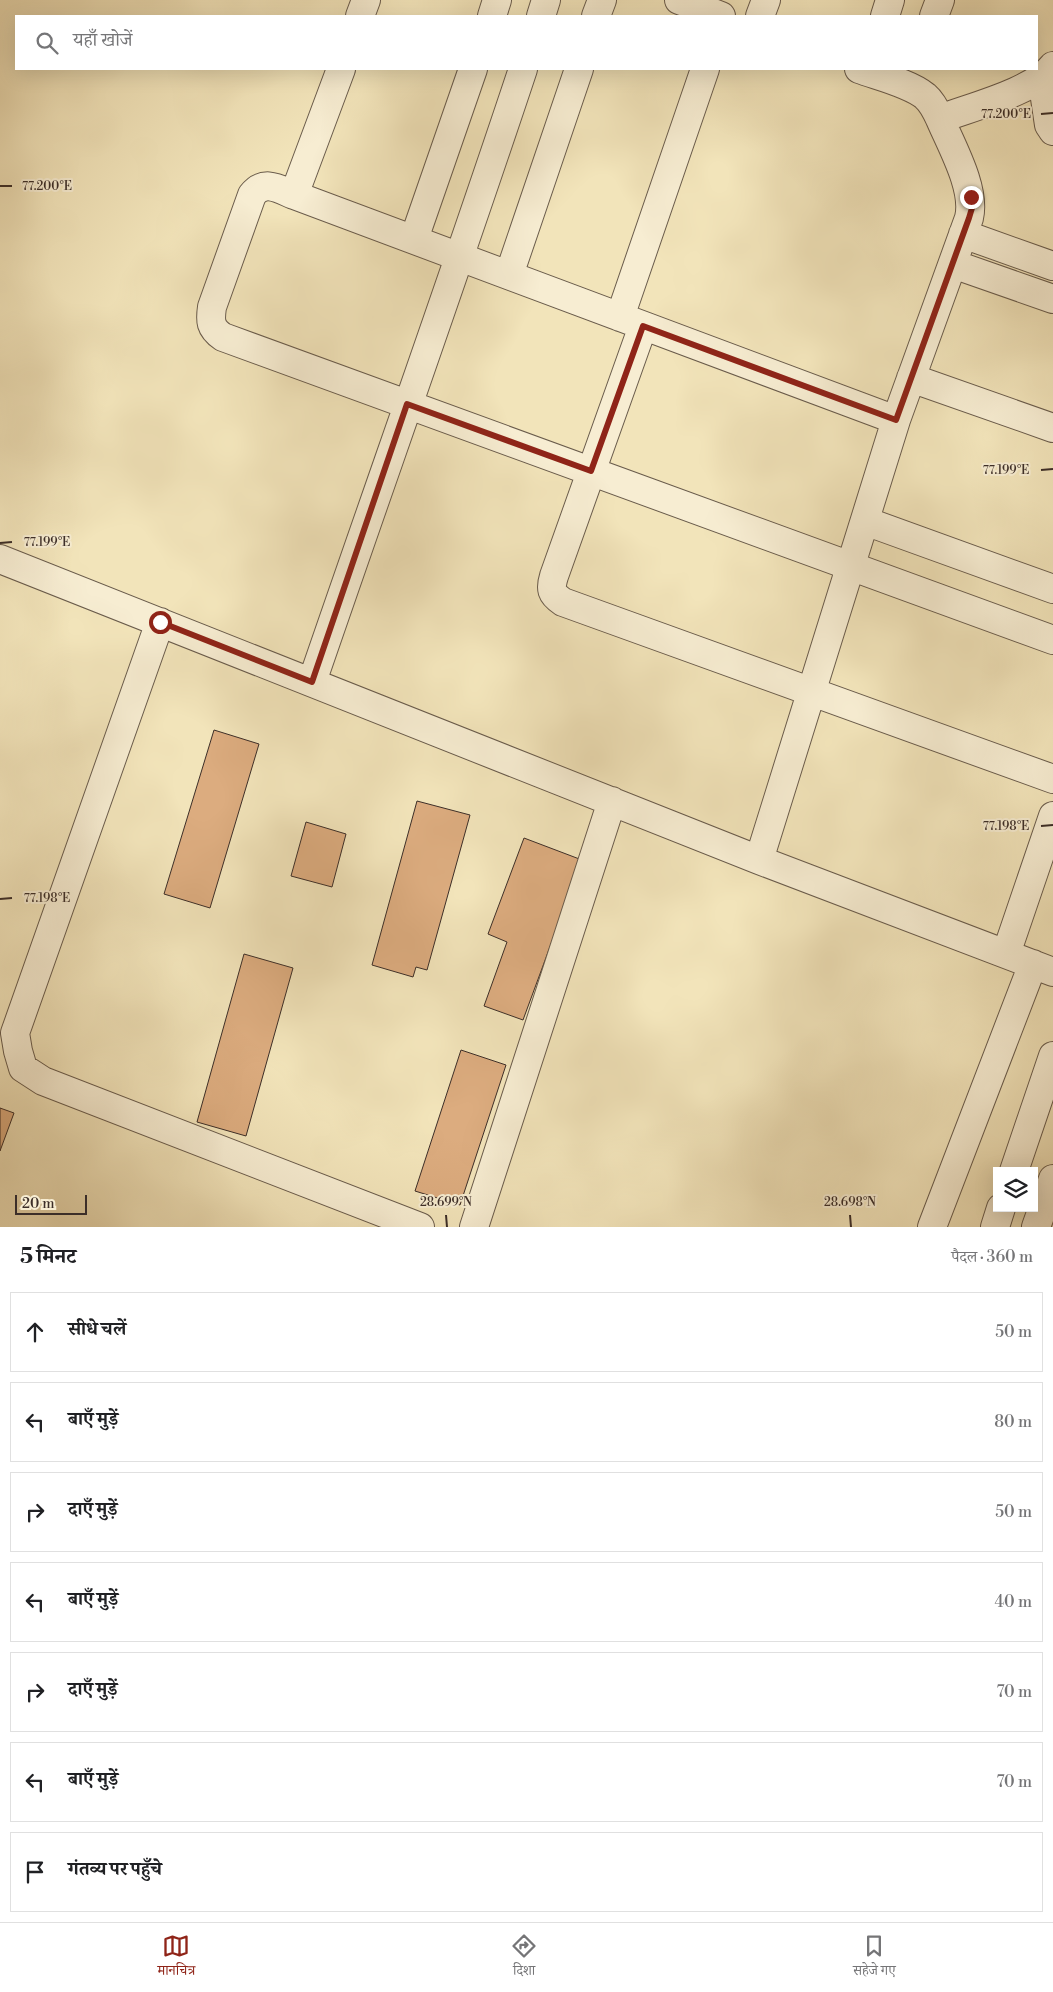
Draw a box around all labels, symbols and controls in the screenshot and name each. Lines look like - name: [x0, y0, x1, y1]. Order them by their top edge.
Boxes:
- search box: [15, 15, 1038, 70]
- text: यहाँ खोजें: [73, 28, 133, 52]
- icon: search: [33, 29, 61, 57]
- text: 77.200°E: [981, 107, 1031, 122]
- text: 77.200°E: [22, 179, 72, 194]
- route end: [960, 186, 983, 209]
- text: 77.199°E: [983, 463, 1029, 478]
- text: 77.199°E: [24, 535, 70, 550]
- route start: [149, 611, 172, 634]
- text: 77.198°E: [983, 819, 1029, 834]
- text: 77.198°E: [24, 891, 70, 906]
- map controls: [993, 1167, 1038, 1212]
- button: layers: [993, 1167, 1038, 1212]
- scale bar: [15, 1192, 88, 1215]
- text: 20 m: [22, 1195, 54, 1213]
- text: 28.699°N: [420, 1195, 472, 1210]
- text: 28.698°N: [824, 1195, 876, 1210]
- text: 5 मिनट: [20, 1244, 76, 1270]
- text: पैदल · 360 m: [951, 1247, 1033, 1267]
- text: सीधे चलें: [68, 1317, 126, 1341]
- icon: ahead: [21, 1318, 49, 1346]
- text: 50 m: [995, 1322, 1032, 1342]
- text: बाएँ मुड़ें: [68, 1407, 118, 1431]
- icon: left: [21, 1408, 49, 1436]
- text: 80 m: [994, 1412, 1032, 1432]
- text: दाएँ मुड़ें: [68, 1497, 118, 1521]
- icon: right: [21, 1498, 49, 1526]
- text: 50 m: [995, 1502, 1032, 1522]
- text: बाएँ मुड़ें: [68, 1587, 118, 1611]
- icon: left: [21, 1588, 49, 1616]
- text: 40 m: [995, 1592, 1032, 1612]
- text: दाएँ मुड़ें: [68, 1677, 118, 1701]
- icon: right: [21, 1678, 49, 1706]
- text: 70 m: [996, 1682, 1032, 1702]
- text: बाएँ मुड़ें: [68, 1767, 118, 1791]
- icon: left: [21, 1768, 49, 1796]
- text: 70 m: [996, 1772, 1032, 1792]
- text: गंतव्य पर पहुँचे: [68, 1857, 162, 1881]
- icon: arrive: [21, 1858, 49, 1886]
- tab: मानचित्र: [157, 1932, 195, 1984]
- tab: दिशा: [510, 1932, 538, 1984]
- tab: सहेजे गए: [853, 1932, 896, 1984]

